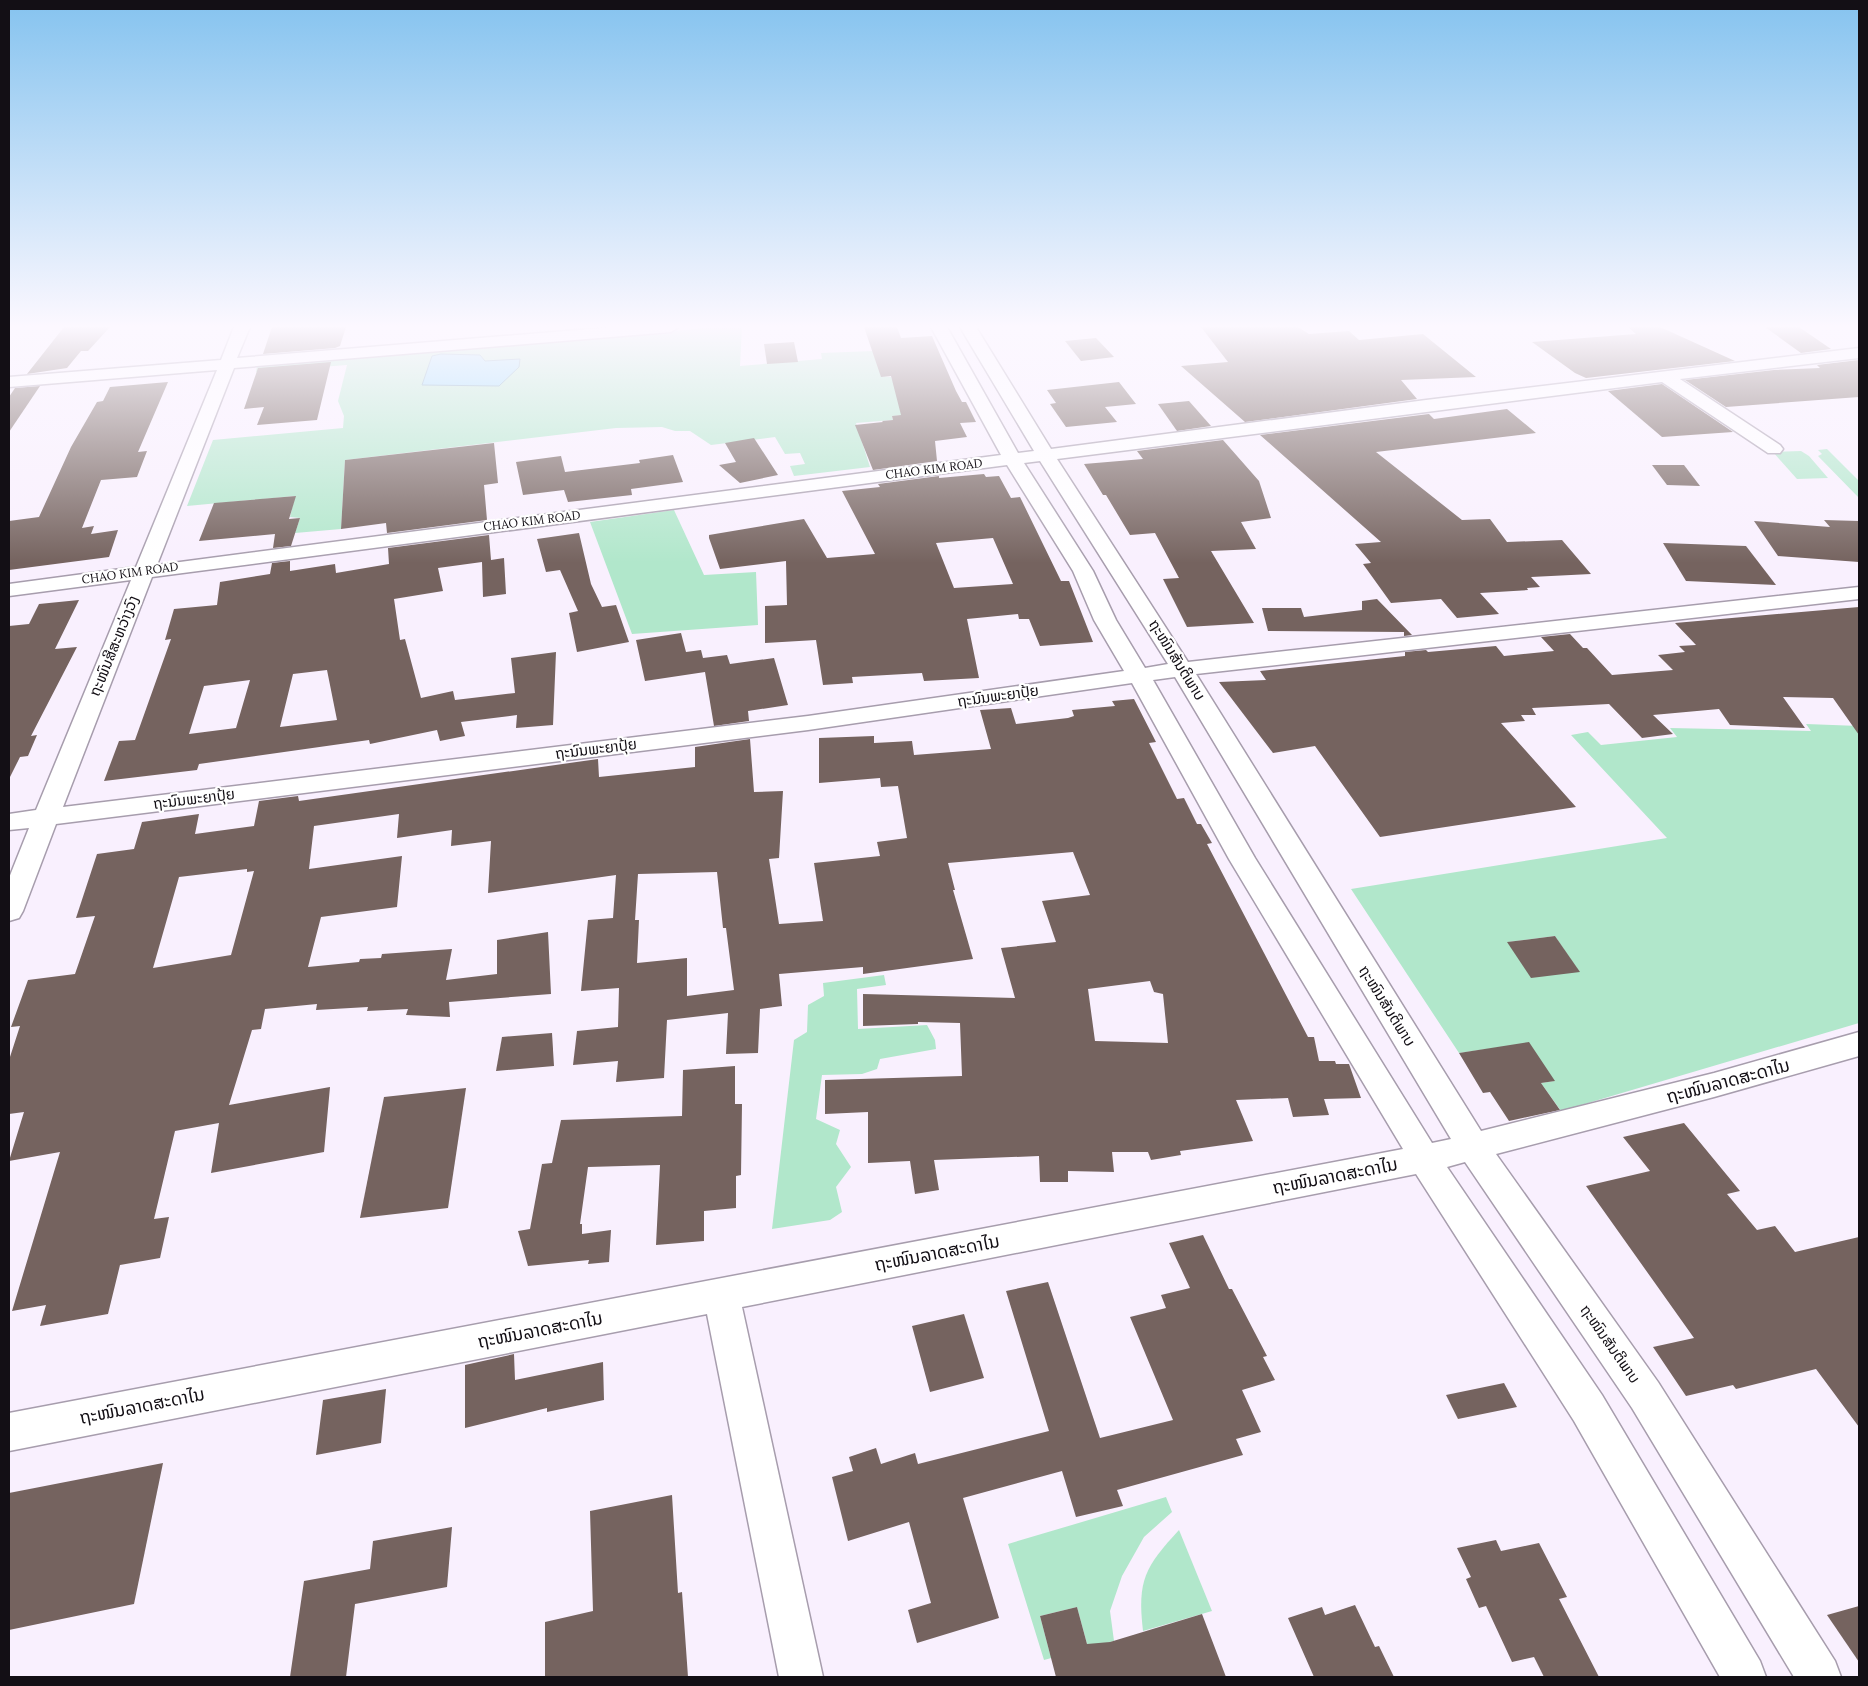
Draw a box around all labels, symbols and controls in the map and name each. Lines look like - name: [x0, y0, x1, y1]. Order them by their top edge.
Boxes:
- street label: CHAO KIM ROAD: [885, 455, 983, 482]
- street label: CHAO KIM ROAD: [483, 507, 581, 534]
- street label: CHAO KIM ROAD: [81, 558, 179, 587]
- street label: ຖະໜົນສີສະຫວ່າງວົງ: [85, 593, 142, 699]
- street label: ຖະໜົນສັນຕິພາບ: [1145, 616, 1210, 704]
- street label: ຖະນົນພະຍາປຸ້ຍ: [956, 680, 1040, 712]
- street label: ຖະນົນພະຍາປຸ້ຍ: [554, 734, 638, 764]
- street label: ຖະນົນພະຍາປຸ້ຍ: [152, 784, 236, 814]
- street label: ຖະໜົນສັນຕິພາບ: [1355, 962, 1420, 1050]
- street label: ຖະໜົນລາດສະດາໄນ: [1663, 1053, 1792, 1108]
- street label: ຖະໜົນລາດສະດາໄນ: [1270, 1152, 1400, 1199]
- street label: ຖະໜົນລາດສະດາໄນ: [872, 1229, 1002, 1276]
- street label: ຖະໜົນສັນຕິພາບ: [1576, 1301, 1645, 1387]
- street label: ຖະໜົນລາດສະດາໄນ: [475, 1306, 605, 1353]
- street label: ຖະໜົນລາດສະດາໄນ: [77, 1382, 207, 1429]

